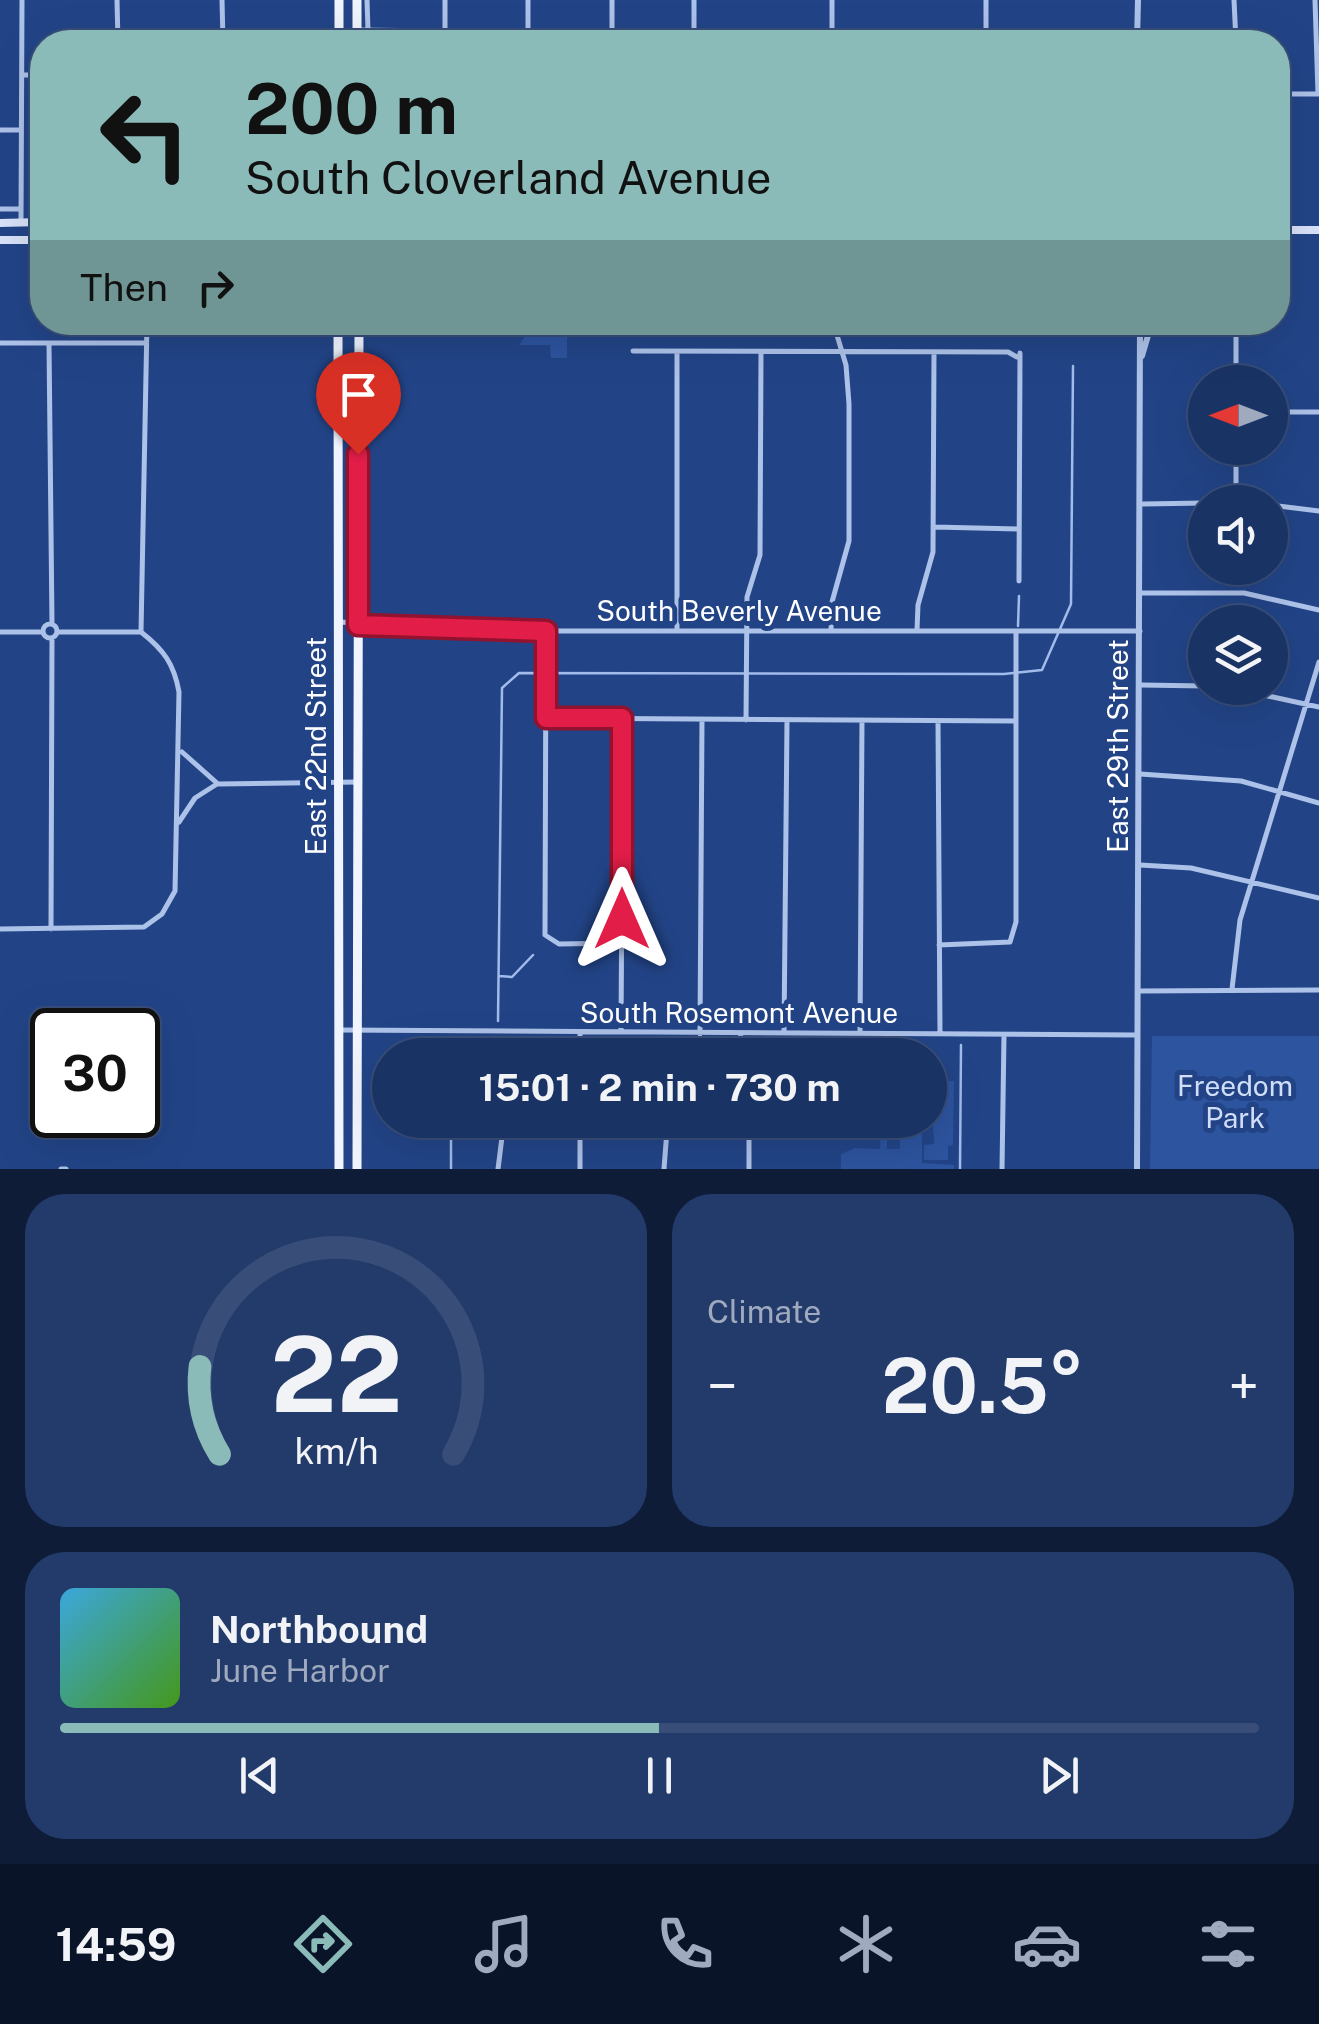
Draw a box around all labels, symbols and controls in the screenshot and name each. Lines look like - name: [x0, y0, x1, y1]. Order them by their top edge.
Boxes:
- text: 200 m: [245, 67, 458, 150]
- icon: left: [80, 70, 210, 200]
- text: South Cloverland Avenue: [245, 151, 771, 204]
- icon: right: [188, 260, 243, 315]
- text: Then: [80, 265, 168, 310]
- pin: [316, 352, 401, 455]
- north arrow: [1188, 365, 1288, 465]
- map controls: [1188, 365, 1288, 705]
- icon: arrive: [331, 367, 386, 422]
- button: sound: [1188, 485, 1288, 585]
- street label: South Beverly Avenue: [596, 594, 882, 627]
- button: layers: [1188, 605, 1288, 705]
- street label: East 22nd Street: [299, 637, 332, 855]
- street label: East 29th Street: [1101, 639, 1134, 853]
- position arrow: [570, 867, 674, 971]
- street label: South Rosemont Avenue: [580, 996, 898, 1029]
- speed limit sign: 30: [30, 1008, 160, 1138]
- text: 15:01 · 2 min · 730 m: [479, 1065, 840, 1110]
- park label: Freedom Park: [1177, 1069, 1293, 1134]
- text: Climate: [707, 1293, 821, 1330]
- text: 22: [270, 1313, 402, 1435]
- text: 20.5°: [882, 1342, 1084, 1430]
- text: −: [707, 1354, 738, 1418]
- text: +: [1228, 1354, 1259, 1418]
- text: km/h: [294, 1430, 378, 1472]
- text: Northbound: [210, 1607, 428, 1652]
- text: June Harbor: [210, 1652, 390, 1689]
- icon: previous: [232, 1748, 287, 1803]
- icon: pause: [632, 1748, 687, 1803]
- icon: next: [1032, 1748, 1087, 1803]
- icon: directions: [288, 1909, 358, 1979]
- icon: music: [469, 1909, 539, 1979]
- icon: phone: [650, 1909, 720, 1979]
- icon: climate: [831, 1909, 901, 1979]
- icon: car: [1012, 1909, 1082, 1979]
- icon: filters: [1193, 1909, 1263, 1979]
- text: 14:59: [56, 1918, 177, 1971]

